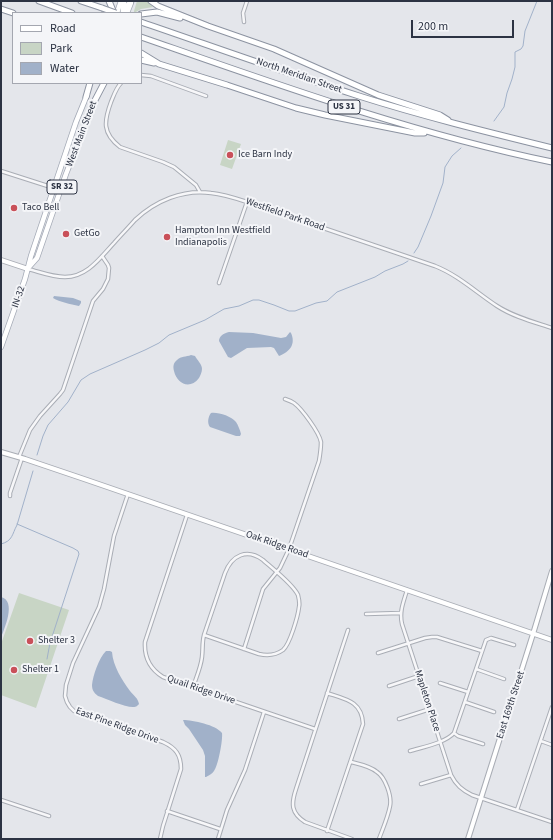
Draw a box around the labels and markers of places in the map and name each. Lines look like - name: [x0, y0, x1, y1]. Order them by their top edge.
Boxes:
- place label: Ice Barn Indy: [238, 149, 292, 161]
- marker: Ice Barn Indy: [225, 150, 235, 160]
- place label: Taco Bell: [22, 202, 59, 214]
- marker: Taco Bell: [9, 203, 19, 213]
- place label: Hampton Inn Westfield Indianapolis: [175, 225, 270, 248]
- place label: GetGo: [74, 228, 100, 240]
- marker: GetGo: [61, 229, 71, 239]
- marker: Hampton Inn Westfield Indianapolis: [162, 232, 172, 242]
- place label: Shelter 3: [38, 635, 75, 647]
- marker: Shelter 3: [25, 636, 35, 646]
- place label: Shelter 1: [22, 664, 59, 676]
- marker: Shelter 1: [9, 665, 19, 675]

